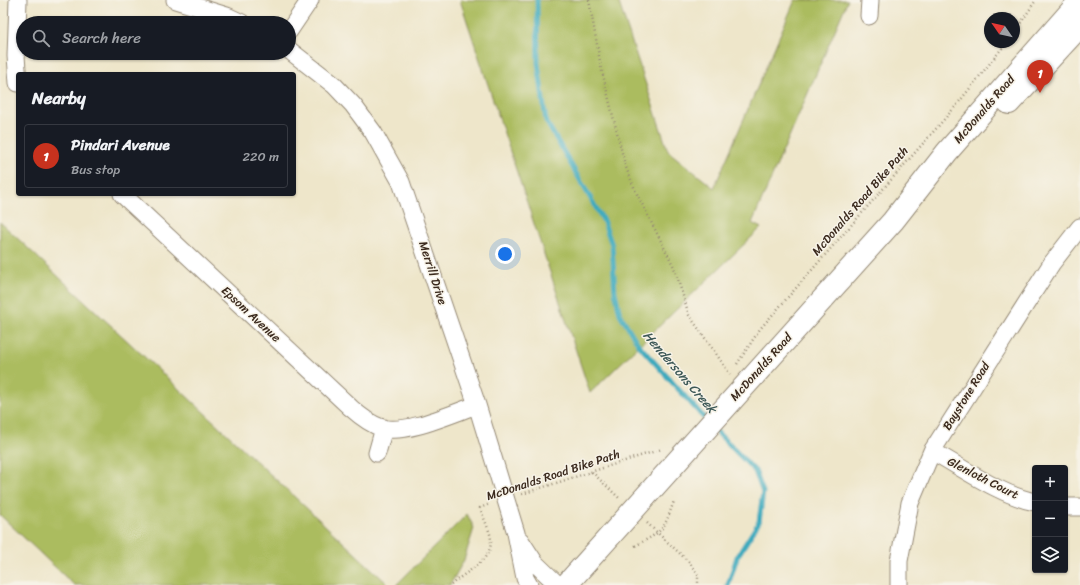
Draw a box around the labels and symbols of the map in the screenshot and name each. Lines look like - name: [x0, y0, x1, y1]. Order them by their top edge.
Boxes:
- north arrow: [984, 12, 1020, 48]
- pin: 1: [1027, 60, 1053, 93]
- street label: McDonalds Road: [948, 69, 1021, 148]
- street label: McDonalds Road Bike Path: [806, 141, 914, 261]
- street label: Merrill Drive: [412, 238, 454, 308]
- your location: [495, 244, 515, 264]
- street label: Epsom Avenue: [216, 280, 286, 348]
- water label: Hendersons Creek: [637, 325, 724, 420]
- street label: McDonalds Road: [724, 327, 798, 406]
- street label: Baystone Road: [936, 357, 996, 435]
- street label: McDonalds Road Bike Path: [483, 443, 623, 507]
- street label: Glenloth Court: [943, 451, 1023, 505]

